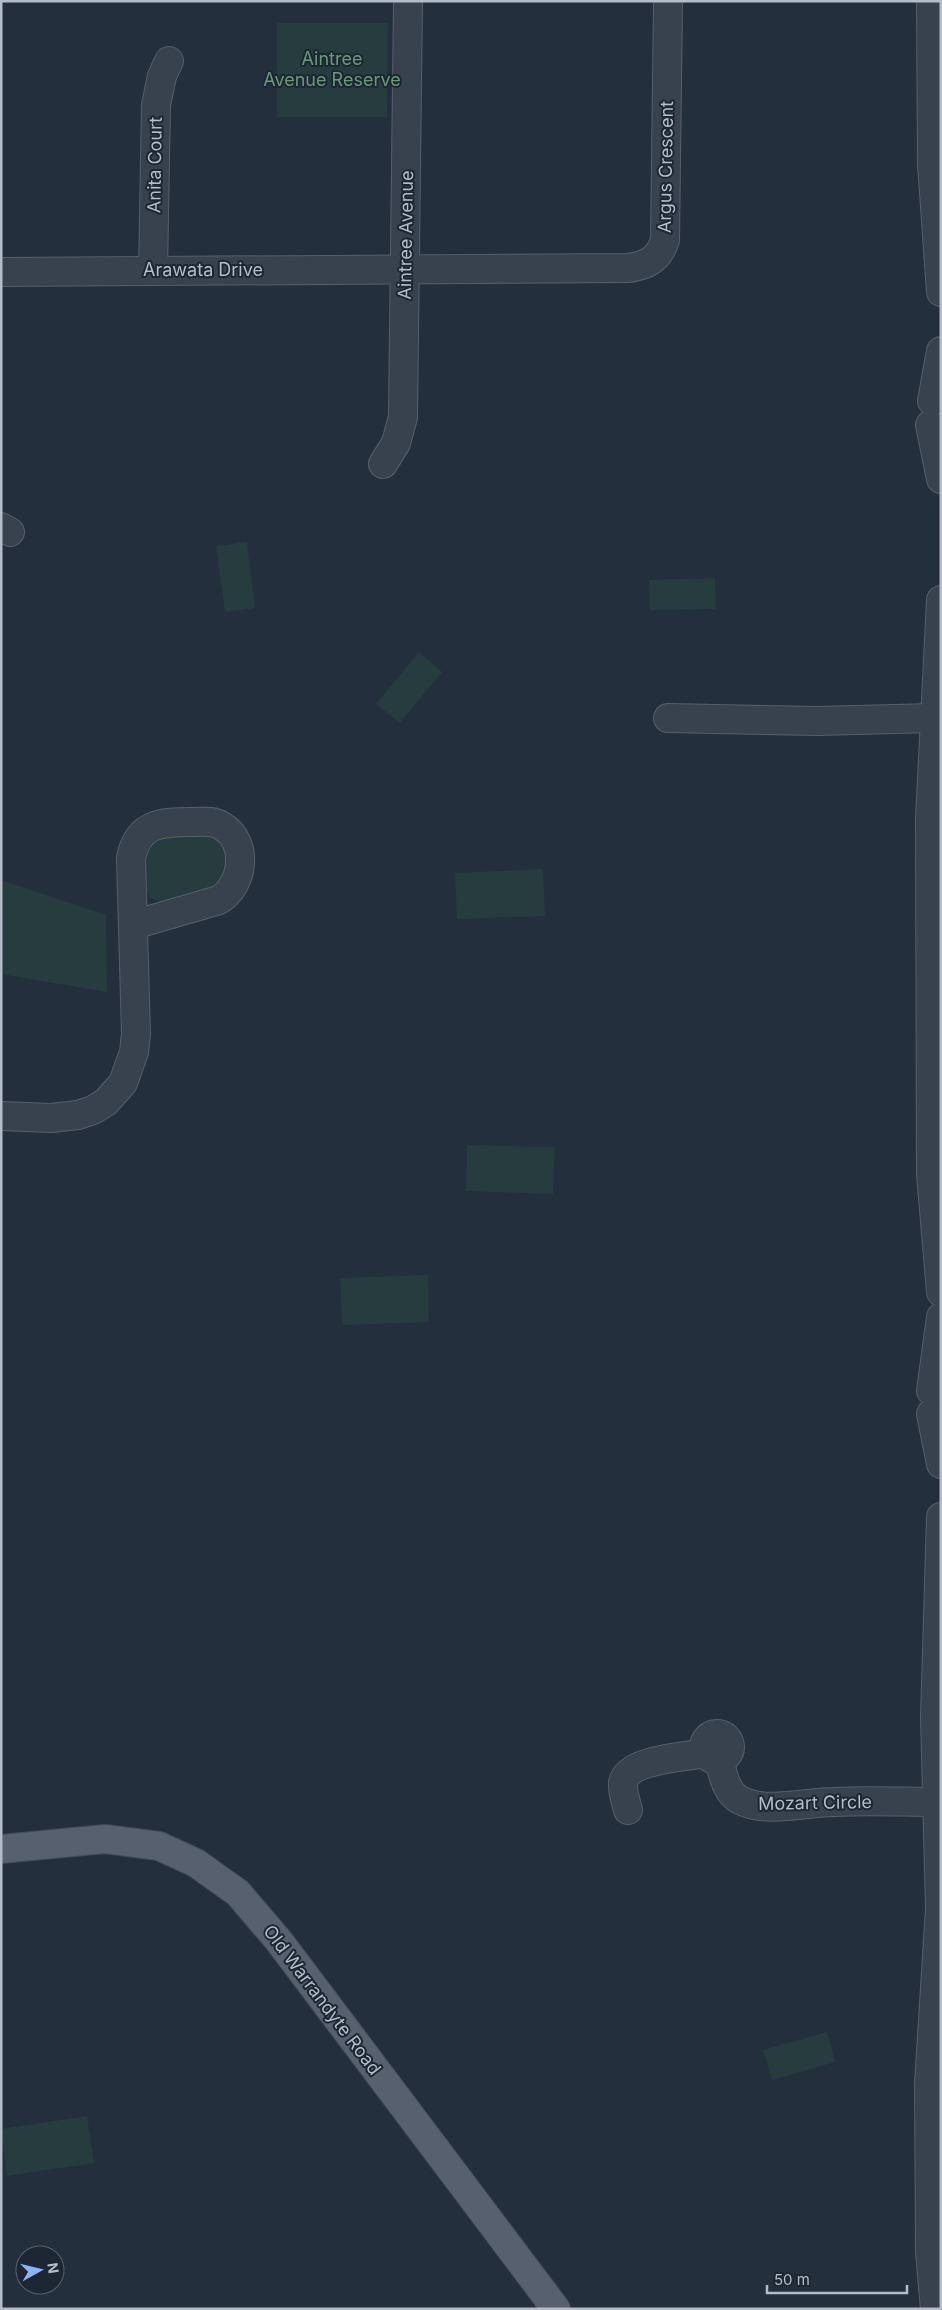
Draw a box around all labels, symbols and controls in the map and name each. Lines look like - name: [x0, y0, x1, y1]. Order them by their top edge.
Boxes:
- park label: Aintree Avenue Reserve: [263, 48, 401, 90]
- street label: Argus Crescent: [654, 101, 677, 233]
- street label: Anita Court: [143, 117, 166, 213]
- street label: Aintree Avenue: [394, 170, 417, 300]
- street label: Arawata Drive: [143, 259, 263, 280]
- street label: Mozart Circle: [758, 1791, 872, 1814]
- street label: Old Warrandyte Road: [259, 1921, 386, 2079]
- north arrow: [15, 2245, 65, 2295]
- text: N: [44, 2262, 63, 2275]
- scale bar: [767, 2262, 907, 2294]
- text: 50 m: [774, 2270, 810, 2289]

